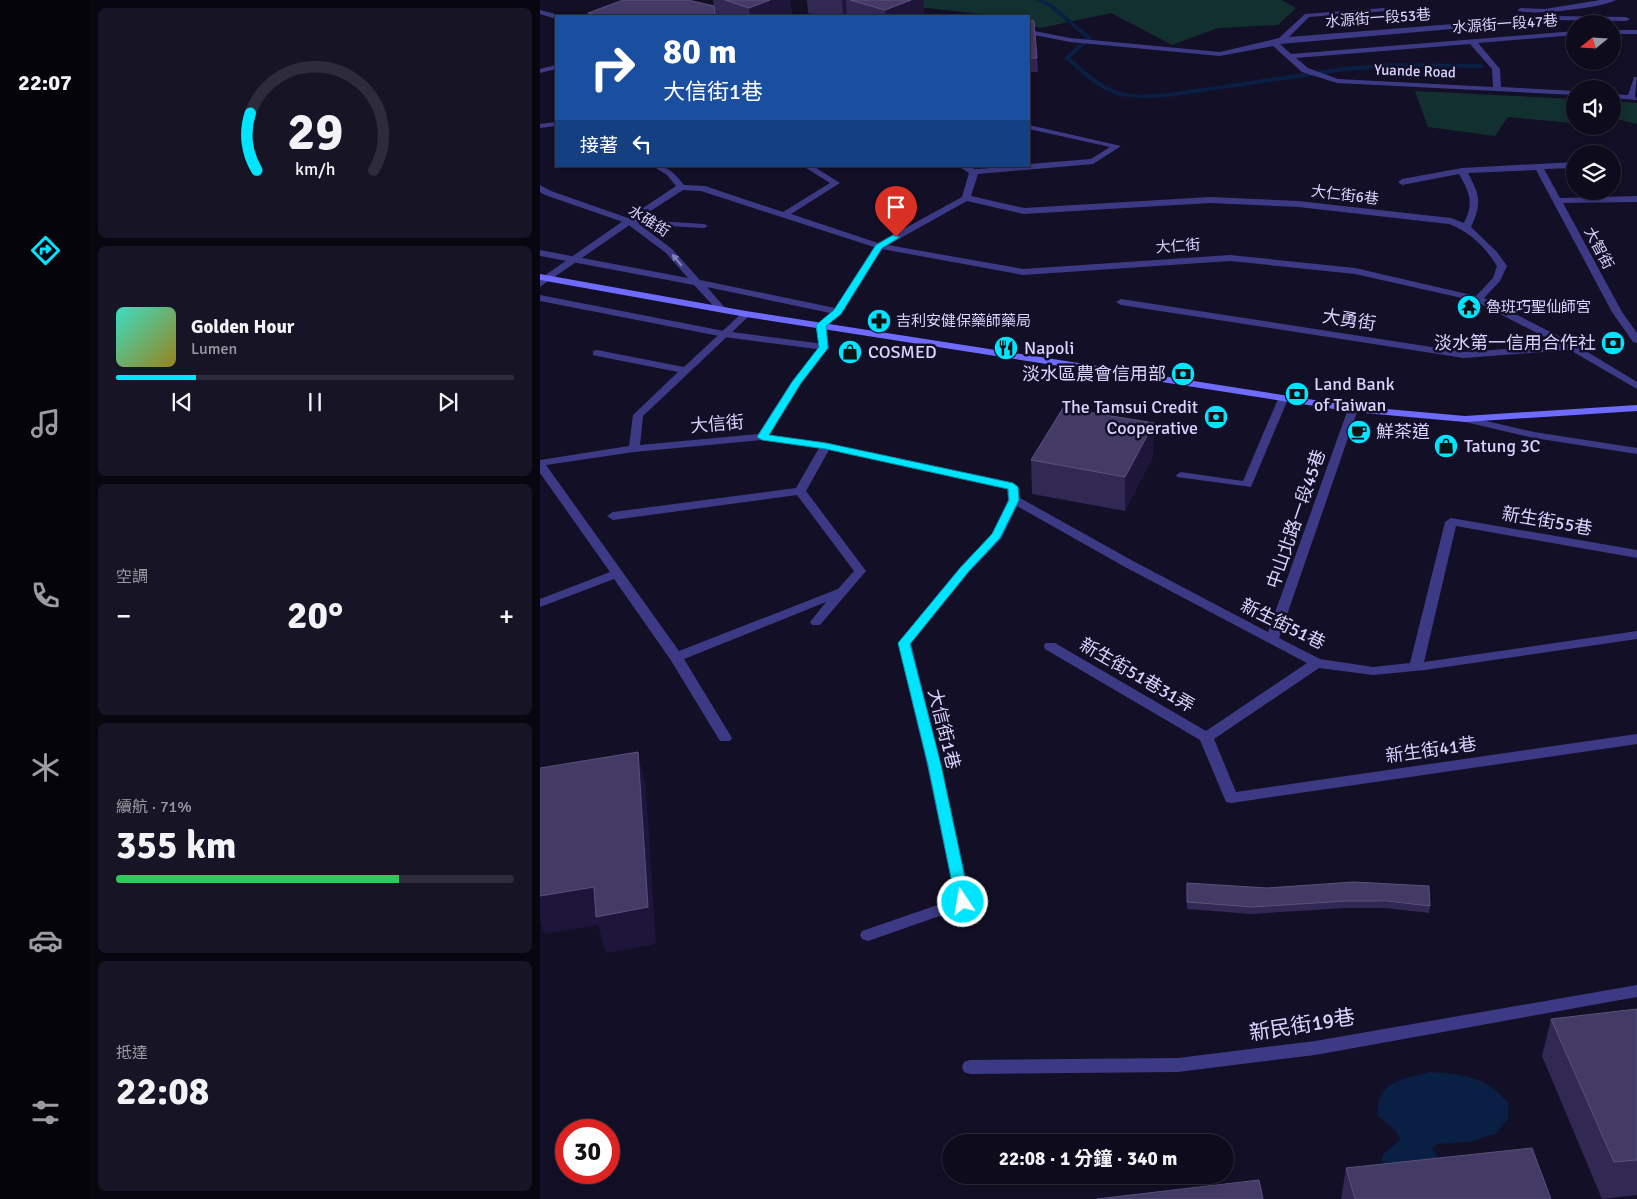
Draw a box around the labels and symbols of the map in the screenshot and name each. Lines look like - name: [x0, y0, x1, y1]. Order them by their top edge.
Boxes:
- street label: 水源街一段53巷: [1324, 5, 1432, 31]
- street label: 水源街一段47巷: [1451, 11, 1559, 37]
- north arrow: [1566, 15, 1621, 70]
- street label: Yuande Road: [1374, 61, 1456, 81]
- street label: 大仁街6巷: [1310, 182, 1380, 208]
- pin: [875, 186, 917, 237]
- street label: 水碓街: [625, 201, 673, 241]
- street label: 大智街: [1580, 224, 1618, 272]
- street label: 大仁街: [1155, 235, 1201, 257]
- one-way arrow: [671, 253, 682, 266]
- temple icon: 魯班巧聖仙師宮: [1456, 294, 1482, 320]
- place label: 魯班巧聖仙師宮: [1486, 298, 1591, 316]
- street label: 大勇街: [1321, 305, 1377, 335]
- pharmacy icon: 吉利安健保藥師藥局: [866, 308, 892, 334]
- place label: 吉利安健保藥師藥局: [896, 312, 1031, 330]
- bank icon: 淡水第一信用合作社: [1600, 330, 1626, 356]
- place label: 淡水第一信用合作社: [1434, 332, 1596, 354]
- restaurant icon: Napoli: [993, 335, 1019, 361]
- place label: Napoli: [1024, 337, 1074, 359]
- shop icon: COSMED: [837, 339, 863, 365]
- place label: COSMED: [868, 341, 937, 363]
- bank icon: 淡水區農會信用部: [1170, 361, 1196, 387]
- place label: 淡水區農會信用部: [1022, 363, 1166, 385]
- place label: Land Bank of Taiwan: [1314, 373, 1395, 416]
- bank icon: Land Bank of Taiwan: [1284, 381, 1310, 407]
- place label: The Tamsui Credit Cooperative: [1062, 396, 1198, 439]
- bank icon: The Tamsui Credit Cooperative: [1203, 404, 1229, 430]
- street label: 大信街: [689, 411, 745, 437]
- cafe icon: 鮮茶道: [1346, 419, 1372, 445]
- place label: 鮮茶道: [1376, 421, 1430, 443]
- shop icon: Tatung 3C: [1433, 433, 1459, 459]
- place label: Tatung 3C: [1464, 435, 1541, 457]
- street label: 中山北路一段45巷: [1262, 447, 1330, 591]
- street label: 新生街55巷: [1500, 502, 1594, 540]
- street label: 新生街51巷: [1237, 594, 1329, 654]
- street label: 新生街51巷31弄: [1076, 633, 1198, 717]
- street label: 大信街1巷: [923, 687, 965, 771]
- street label: 新生街41巷: [1384, 733, 1478, 767]
- position arrow: [936, 875, 988, 927]
- street label: 新民街19巷: [1247, 1004, 1357, 1046]
- speed limit sign: 30: [555, 1119, 620, 1184]

